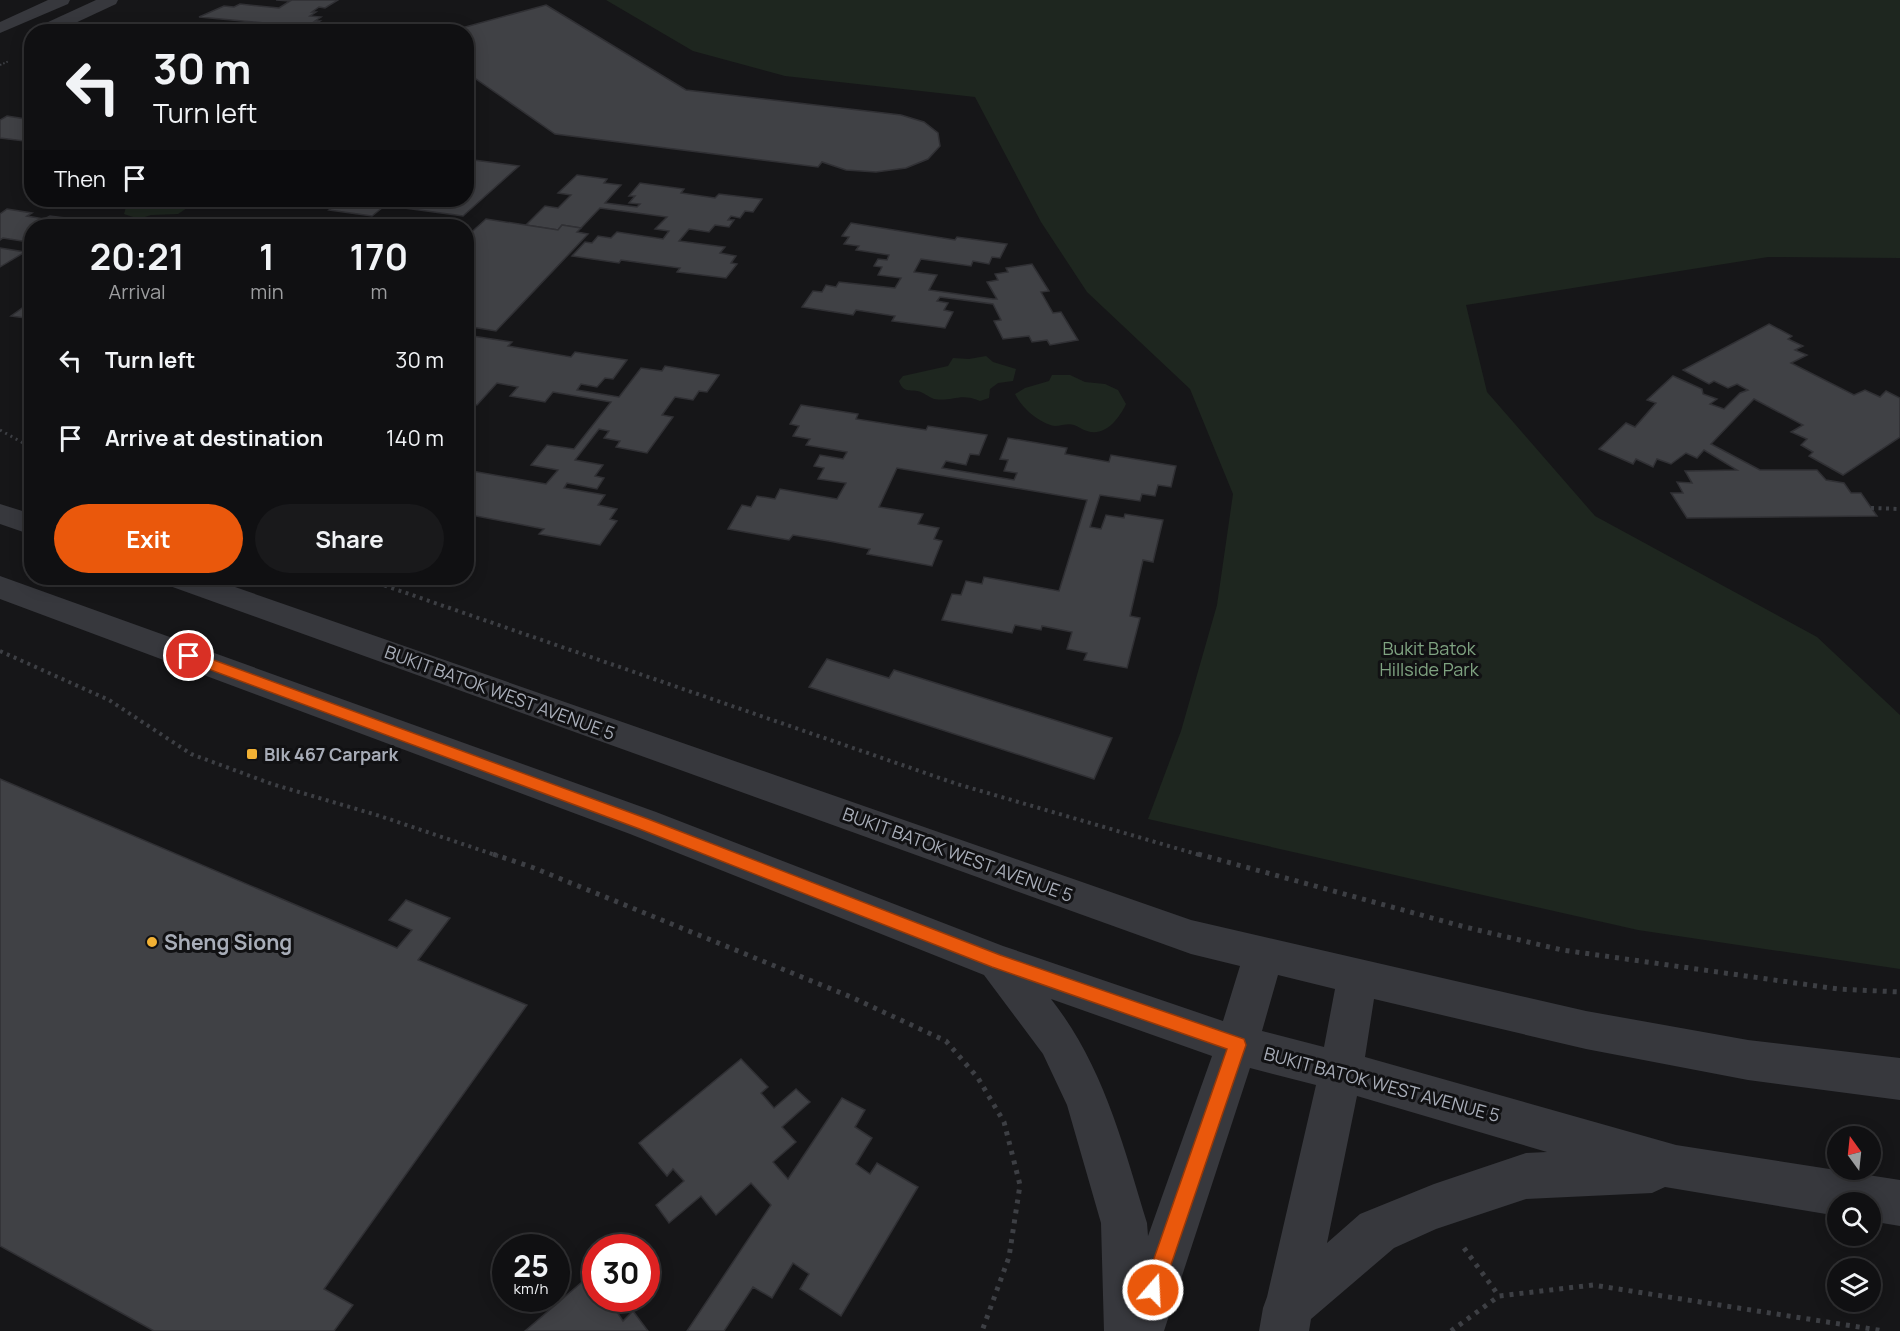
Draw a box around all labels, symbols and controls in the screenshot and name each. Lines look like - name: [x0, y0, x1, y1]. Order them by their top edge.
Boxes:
- text: 30 m: [153, 39, 251, 97]
- icon: left: [54, 48, 132, 126]
- text: Turn left: [153, 94, 257, 131]
- icon: arrive: [118, 162, 151, 195]
- text: Then: [54, 164, 106, 194]
- text: 20:21: [90, 232, 184, 281]
- text: 1: [259, 232, 275, 281]
- text: 170: [350, 232, 408, 281]
- text: Arrival: [109, 278, 166, 305]
- text: min: [250, 278, 284, 305]
- text: m: [370, 278, 387, 305]
- icon: left: [54, 344, 87, 377]
- text: Turn left: [105, 345, 195, 375]
- text: 30 m: [395, 345, 444, 375]
- icon: arrive: [54, 422, 87, 455]
- text: Arrive at destination: [105, 423, 323, 453]
- text: 140 m: [386, 423, 444, 453]
- button: Exit: [54, 504, 243, 573]
- button: Share: [255, 504, 444, 573]
- pin: [163, 630, 214, 681]
- park label: Bukit Batok Hillside Park: [1379, 636, 1480, 681]
- icon: arrive: [172, 639, 205, 672]
- street label: BUKIT BATOK WEST AVENUE 5: [382, 639, 618, 745]
- place label: Blk 467 Carpark: [264, 742, 400, 766]
- marker: Blk 467 Carpark: [245, 747, 259, 761]
- street label: BUKIT BATOK WEST AVENUE 5: [840, 801, 1076, 907]
- place label: Sheng Siong: [164, 928, 292, 956]
- marker: Sheng Siong: [145, 935, 159, 949]
- street label: BUKIT BATOK WEST AVENUE 5: [1261, 1041, 1503, 1127]
- north arrow: [1827, 1126, 1881, 1180]
- map controls: [1827, 1126, 1881, 1312]
- button: search: [1827, 1192, 1881, 1246]
- speed limit sign: 30: [582, 1234, 660, 1312]
- text: 25: [513, 1245, 549, 1286]
- position arrow: [1121, 1258, 1185, 1322]
- button: layers: [1827, 1258, 1881, 1312]
- text: km/h: [514, 1278, 548, 1299]

